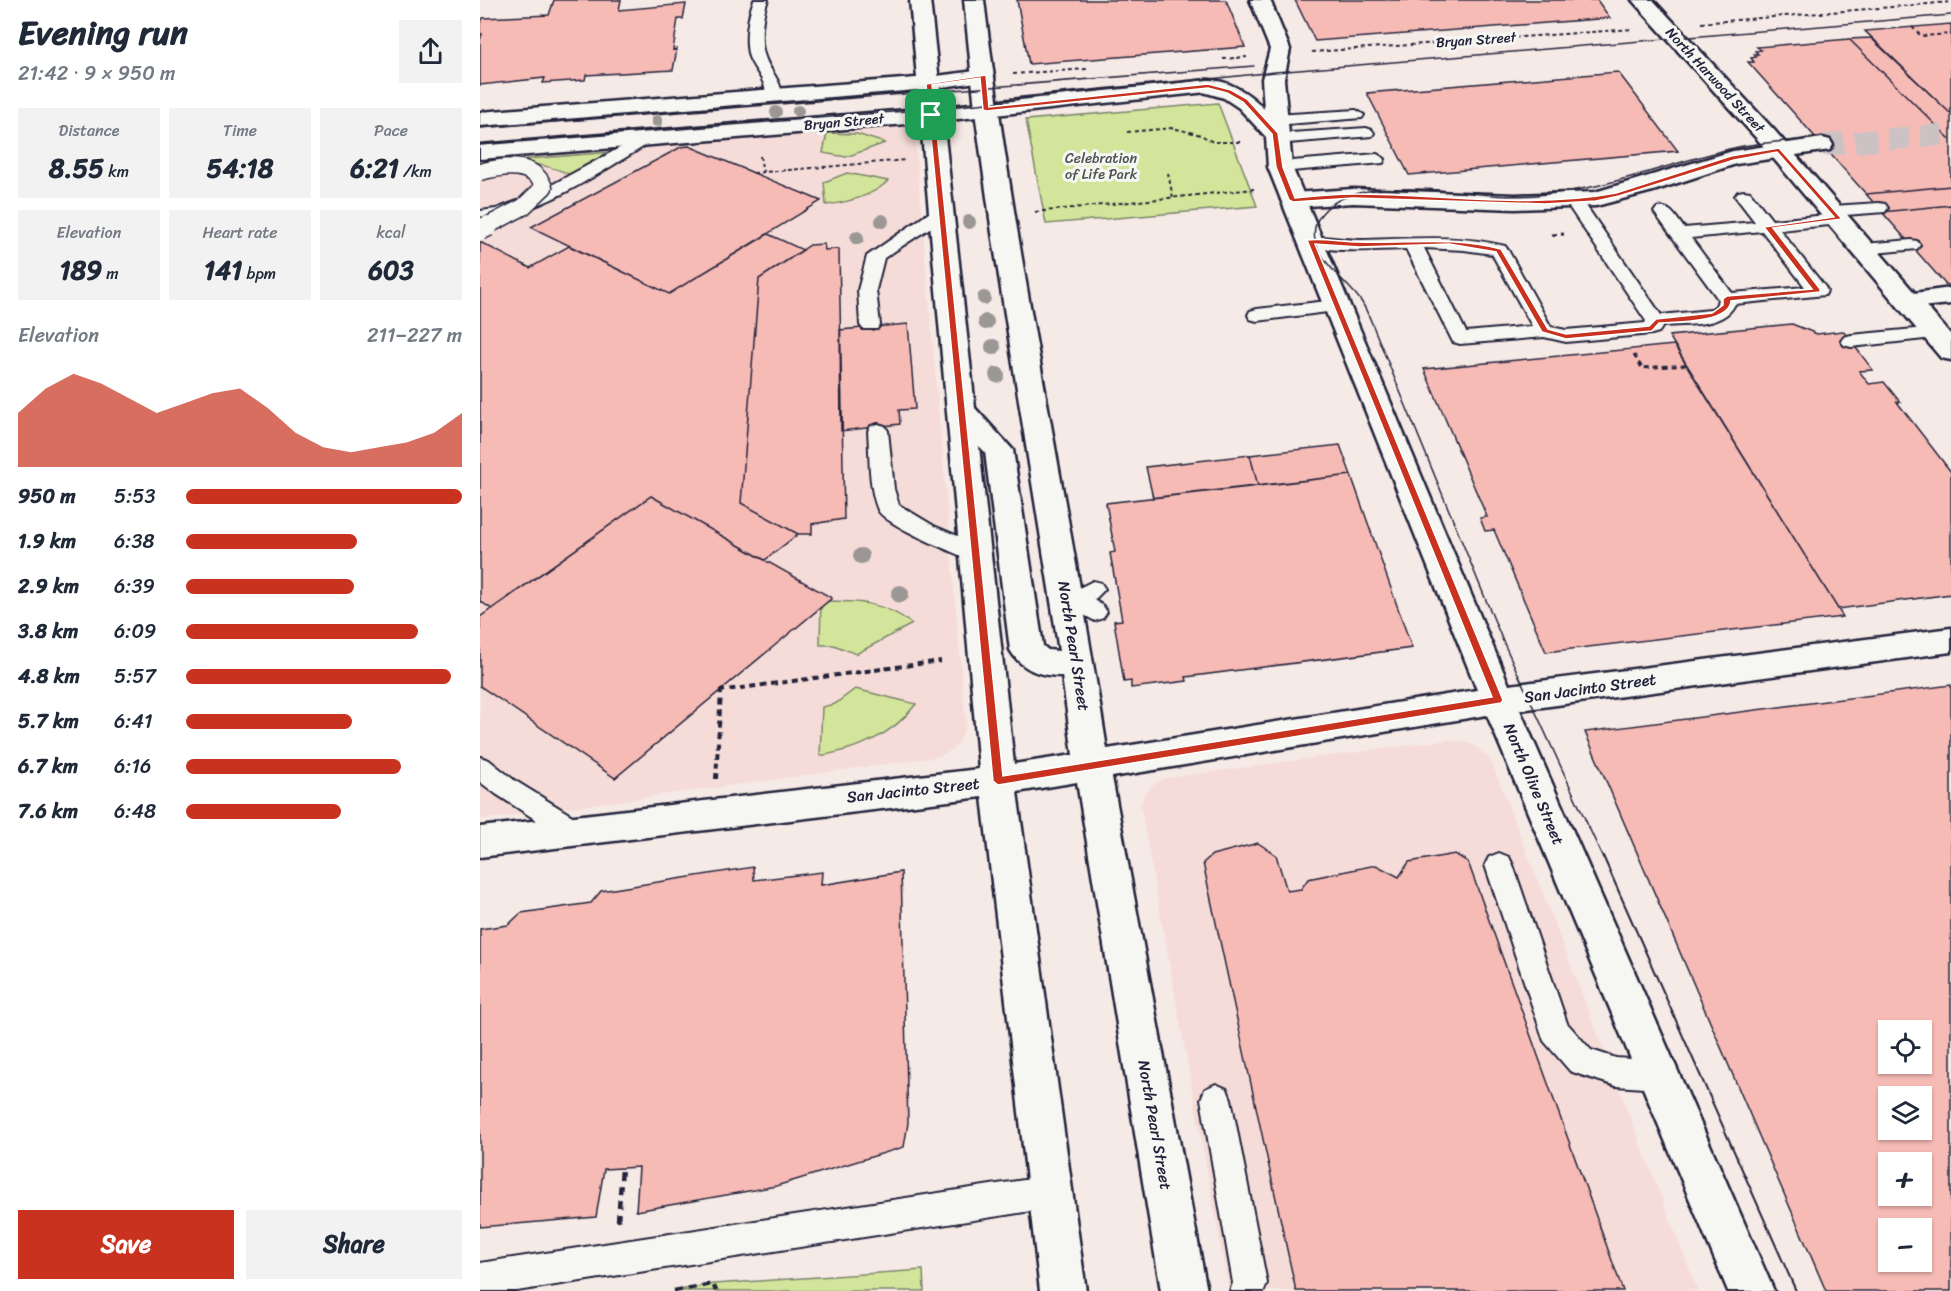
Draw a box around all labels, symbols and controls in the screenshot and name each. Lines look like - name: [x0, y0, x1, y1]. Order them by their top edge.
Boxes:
- text: Evening run: [18, 4, 188, 62]
- button: share: [399, 20, 462, 83]
- street label: North Harwood Street: [1659, 21, 1772, 140]
- street label: Bryan Street: [1435, 25, 1518, 55]
- text: 21:42 · 9 × 950 m: [18, 56, 175, 91]
- pin: [905, 89, 956, 140]
- icon: arrive: [914, 98, 947, 131]
- street label: Bryan Street: [803, 106, 886, 138]
- text: Distance: [59, 116, 119, 145]
- text: Time: [223, 116, 257, 145]
- text: Pace: [374, 116, 408, 145]
- text: 8.55: [49, 145, 104, 191]
- text: 54:18: [207, 145, 273, 191]
- text: 6:21: [350, 145, 399, 191]
- park label: Celebration of Life Park: [1065, 146, 1138, 187]
- text: km: [104, 157, 129, 186]
- text: /km: [399, 157, 432, 186]
- text: Elevation: [57, 218, 121, 247]
- text: Heart rate: [202, 218, 278, 247]
- text: kcal: [376, 218, 406, 247]
- text: 189: [59, 247, 102, 293]
- text: 141: [204, 247, 242, 293]
- text: 603: [368, 247, 414, 293]
- text: m: [102, 259, 119, 288]
- text: bpm: [242, 259, 276, 288]
- text: Elevation: [18, 318, 99, 353]
- text: 211–227 m: [367, 318, 462, 353]
- text: 950 m: [18, 479, 76, 514]
- text: 5:53: [114, 479, 155, 514]
- text: 1.9 km: [18, 524, 76, 559]
- text: 6:38: [114, 524, 154, 559]
- text: 2.9 km: [18, 569, 79, 604]
- text: 6:39: [114, 569, 155, 604]
- street label: North Pearl Street: [1049, 579, 1099, 713]
- text: 3.8 km: [18, 614, 78, 649]
- text: 6:09: [114, 614, 156, 649]
- text: 4.8 km: [18, 659, 80, 694]
- text: 5:57: [114, 659, 156, 694]
- street label: San Jacinto Street: [1522, 664, 1658, 712]
- text: 5.7 km: [18, 704, 79, 739]
- text: 6:41: [114, 704, 152, 739]
- street label: North Olive Street: [1495, 718, 1573, 850]
- text: 6.7 km: [18, 749, 78, 784]
- text: 6:16: [114, 749, 151, 784]
- street label: San Jacinto Street: [845, 769, 981, 811]
- text: 7.6 km: [18, 794, 78, 829]
- text: 6:48: [114, 794, 156, 829]
- map controls: [1878, 1020, 1932, 1272]
- button: locate: [1878, 1020, 1932, 1074]
- street label: North Pearl Street: [1129, 1058, 1181, 1192]
- button: layers: [1878, 1086, 1932, 1140]
- button: +: [1878, 1152, 1932, 1206]
- button: Save: [18, 1210, 234, 1279]
- button: Share: [246, 1210, 462, 1279]
- button: −: [1878, 1218, 1932, 1272]

